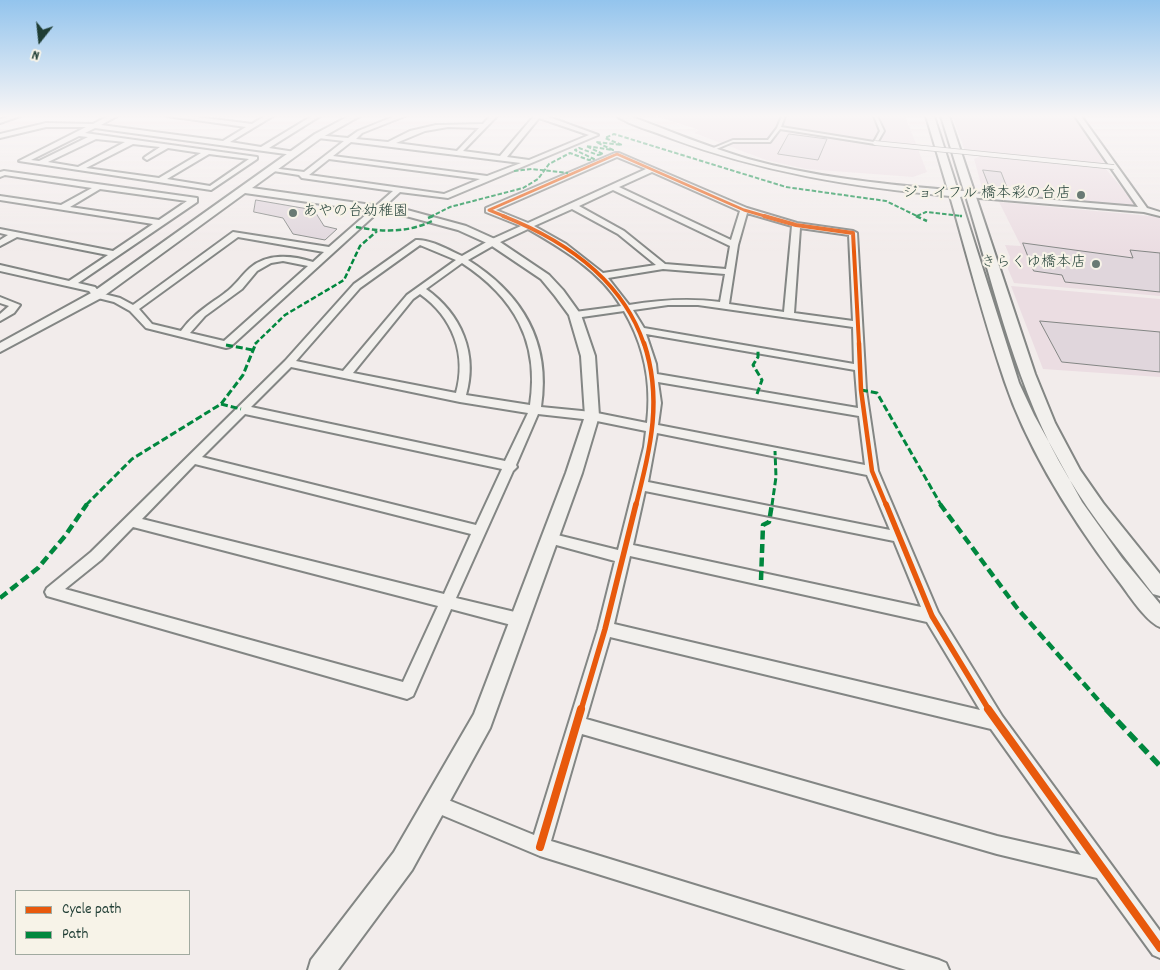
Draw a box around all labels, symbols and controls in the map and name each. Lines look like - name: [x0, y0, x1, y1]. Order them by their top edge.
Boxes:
- north arrow: [15, 15, 65, 65]
- text: N: [30, 44, 42, 65]
- place label: ジョイフル 橋本彩の台店: [903, 186, 1071, 204]
- marker: ジョイフル 橋本彩の台店: [1075, 189, 1087, 201]
- place label: あやの台幼稚園: [303, 204, 408, 222]
- marker: あやの台幼稚園: [287, 207, 299, 219]
- place label: きらくゆ橋本店: [981, 255, 1086, 273]
- marker: きらくゆ橋本店: [1090, 258, 1102, 270]
- legend: [15, 890, 190, 955]
- text: Cycle path: [62, 899, 121, 921]
- text: Path: [62, 924, 88, 946]

